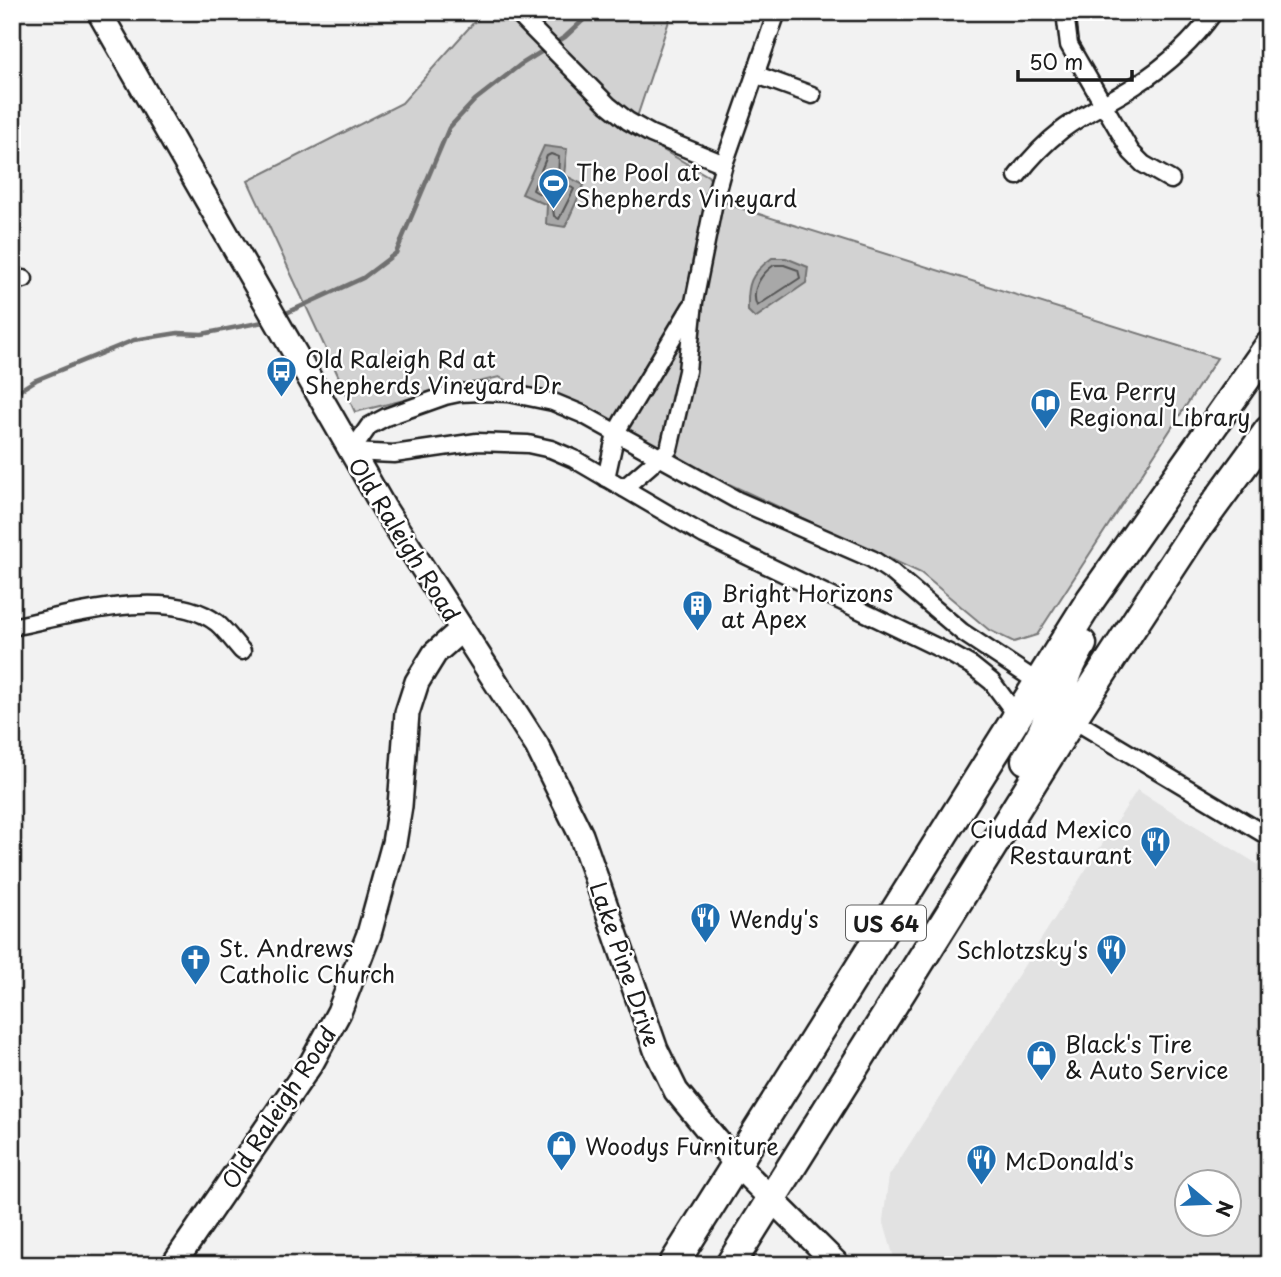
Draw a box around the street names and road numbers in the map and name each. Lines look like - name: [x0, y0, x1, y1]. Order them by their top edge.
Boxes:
- street label: Old Raleigh Road: [340, 450, 470, 628]
- street label: Lake Pine Drive: [581, 877, 671, 1051]
- road number: US 64: [846, 906, 926, 940]
- street label: Old Raleigh Road: [212, 1018, 344, 1196]

